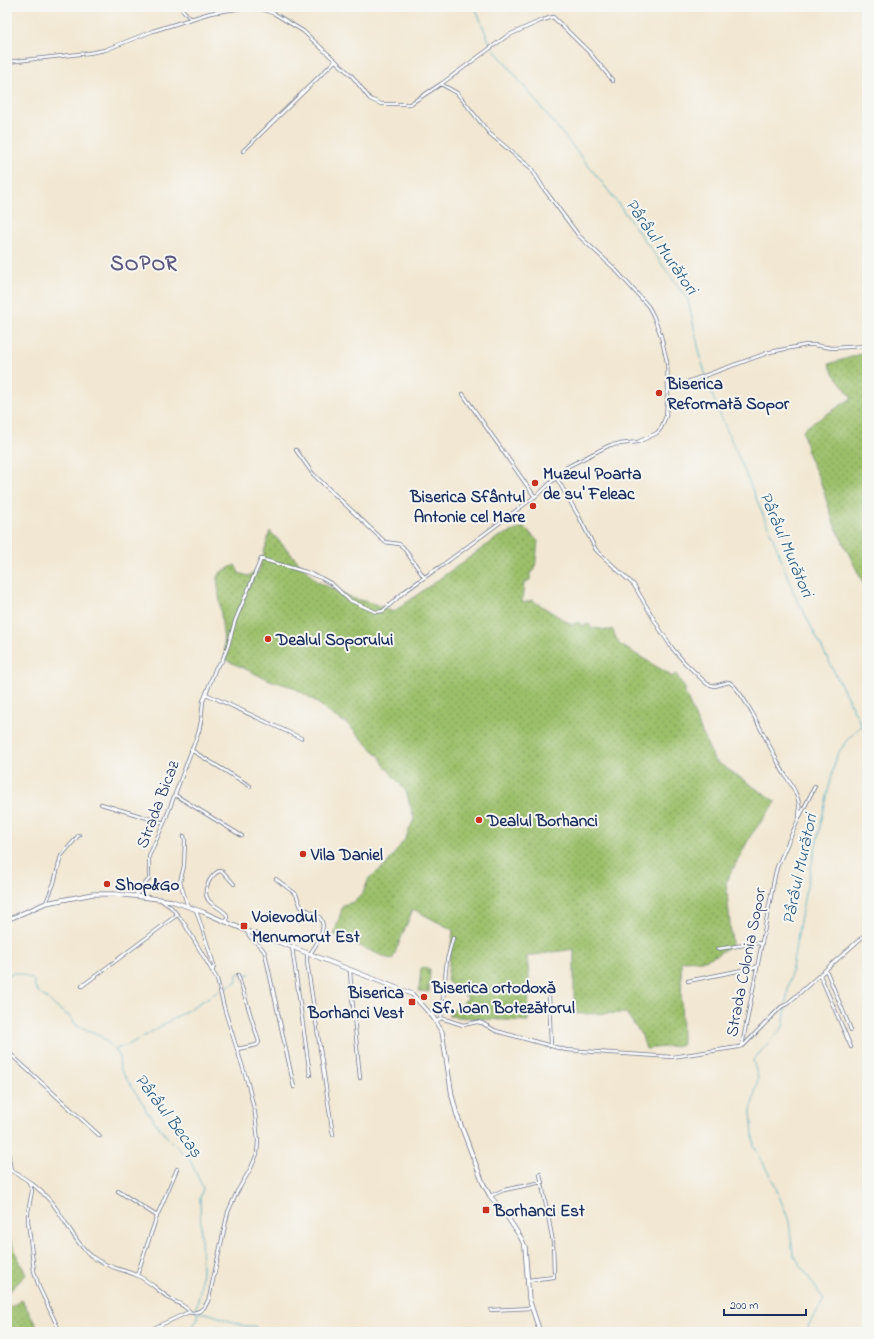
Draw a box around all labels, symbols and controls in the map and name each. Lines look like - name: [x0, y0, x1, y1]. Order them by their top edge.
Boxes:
- water label: Pârâul Murători: [618, 194, 704, 302]
- district label: SOPOR: [110, 250, 178, 280]
- place label: Biserica Reformată Sopor: [666, 372, 790, 417]
- marker: Biserica Reformată Sopor: [654, 388, 664, 398]
- place label: Muzeul Poarta de su' Feleac: [543, 462, 642, 507]
- marker: Muzeul Poarta de su' Feleac: [530, 478, 540, 488]
- place label: Biserica Sfântul Antonie cel Mare: [409, 485, 526, 530]
- water label: Pârâul Murători: [751, 488, 820, 603]
- marker: Biserica Sfântul Antonie cel Mare: [528, 501, 538, 511]
- place label: Dealul Soporului: [275, 628, 393, 653]
- marker: Dealul Soporului: [263, 634, 273, 644]
- street label: Strada Bicaz: [130, 756, 187, 852]
- place label: Dealul Borhanci: [486, 809, 598, 834]
- water label: Pârâul Murători: [777, 810, 826, 927]
- marker: Dealul Borhanci: [474, 815, 484, 825]
- place label: Vila Daniel: [310, 843, 383, 868]
- marker: Vila Daniel: [298, 849, 308, 859]
- place label: Shop&Go: [115, 873, 180, 898]
- marker: Shop&Go: [102, 879, 112, 889]
- street label: Strada Colonia Sopor: [720, 885, 773, 1039]
- place label: Voievodul Menumorut Est: [251, 905, 360, 950]
- marker: Voievodul Menumorut Est: [239, 921, 249, 931]
- place label: Biserica ortodoxă Sf. Ioan Botezătorul: [431, 976, 575, 1021]
- place label: Biserica Borhanci Vest: [307, 981, 404, 1026]
- marker: Biserica ortodoxă Sf. Ioan Botezătorul: [419, 992, 429, 1002]
- marker: Biserica Borhanci Vest: [407, 997, 417, 1007]
- water label: Pârâul Becaș: [127, 1069, 208, 1164]
- place label: Borhanci Est: [493, 1199, 585, 1224]
- marker: Borhanci Est: [481, 1205, 491, 1215]
- scale bar: [724, 1291, 806, 1317]
- text: 200 m: [730, 1297, 759, 1315]

